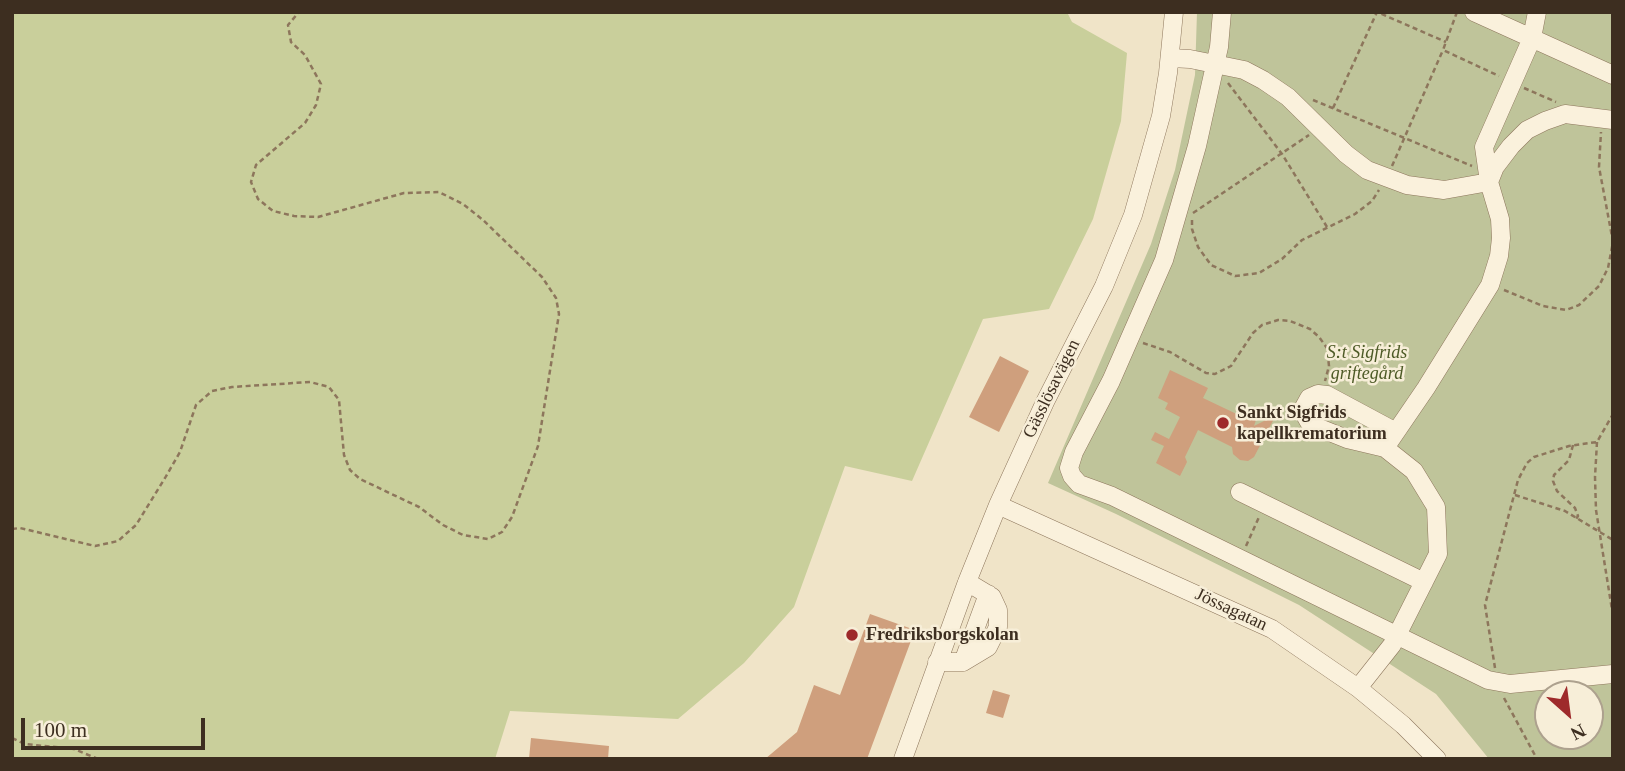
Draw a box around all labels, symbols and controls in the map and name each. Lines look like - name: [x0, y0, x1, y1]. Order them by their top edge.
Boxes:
- street label: Gässlösavägen: [1019, 336, 1085, 442]
- park label: S:t Sigfrids griftegård: [1327, 342, 1407, 384]
- place label: Sankt Sigfrids kapellkrematorium: [1237, 402, 1387, 444]
- marker: Sankt Sigfrids kapellkrematorium: [1215, 415, 1231, 431]
- street label: Jössagatan: [1192, 584, 1270, 636]
- place label: Fredriksborgskolan: [866, 624, 1019, 646]
- marker: Fredriksborgskolan: [844, 627, 860, 643]
- north arrow: [1534, 680, 1604, 750]
- scale bar: [24, 704, 208, 748]
- text: 100 m: [34, 718, 87, 742]
- text: N: [1567, 720, 1589, 745]

